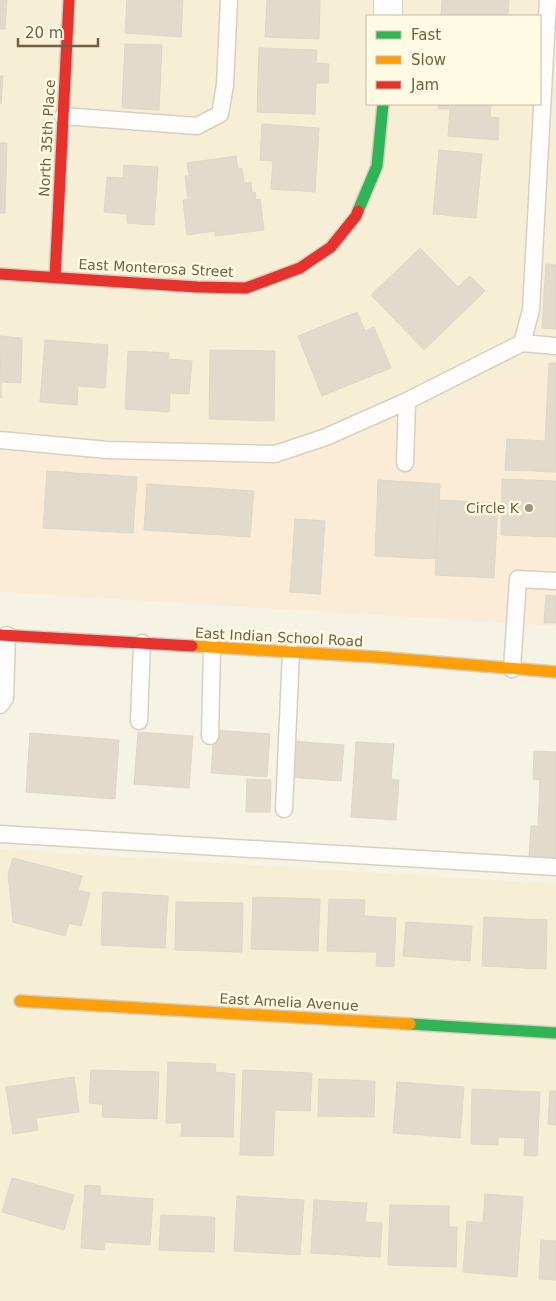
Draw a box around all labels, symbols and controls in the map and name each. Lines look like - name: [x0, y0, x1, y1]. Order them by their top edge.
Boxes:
- scale bar: [18, 15, 98, 47]
- legend: [366, 15, 541, 105]
- text: 20 m: [25, 24, 63, 42]
- text: Fast: [411, 26, 441, 44]
- text: Slow: [411, 51, 446, 69]
- text: Jam: [410, 76, 439, 94]
- street label: North 35th Place: [36, 79, 58, 197]
- street label: East Monterosa Street: [78, 256, 234, 280]
- place label: Circle K: [466, 500, 520, 516]
- marker: Circle K: [523, 502, 535, 514]
- street label: East Indian School Road: [194, 625, 364, 649]
- street label: East Amelia Avenue: [219, 990, 359, 1014]

